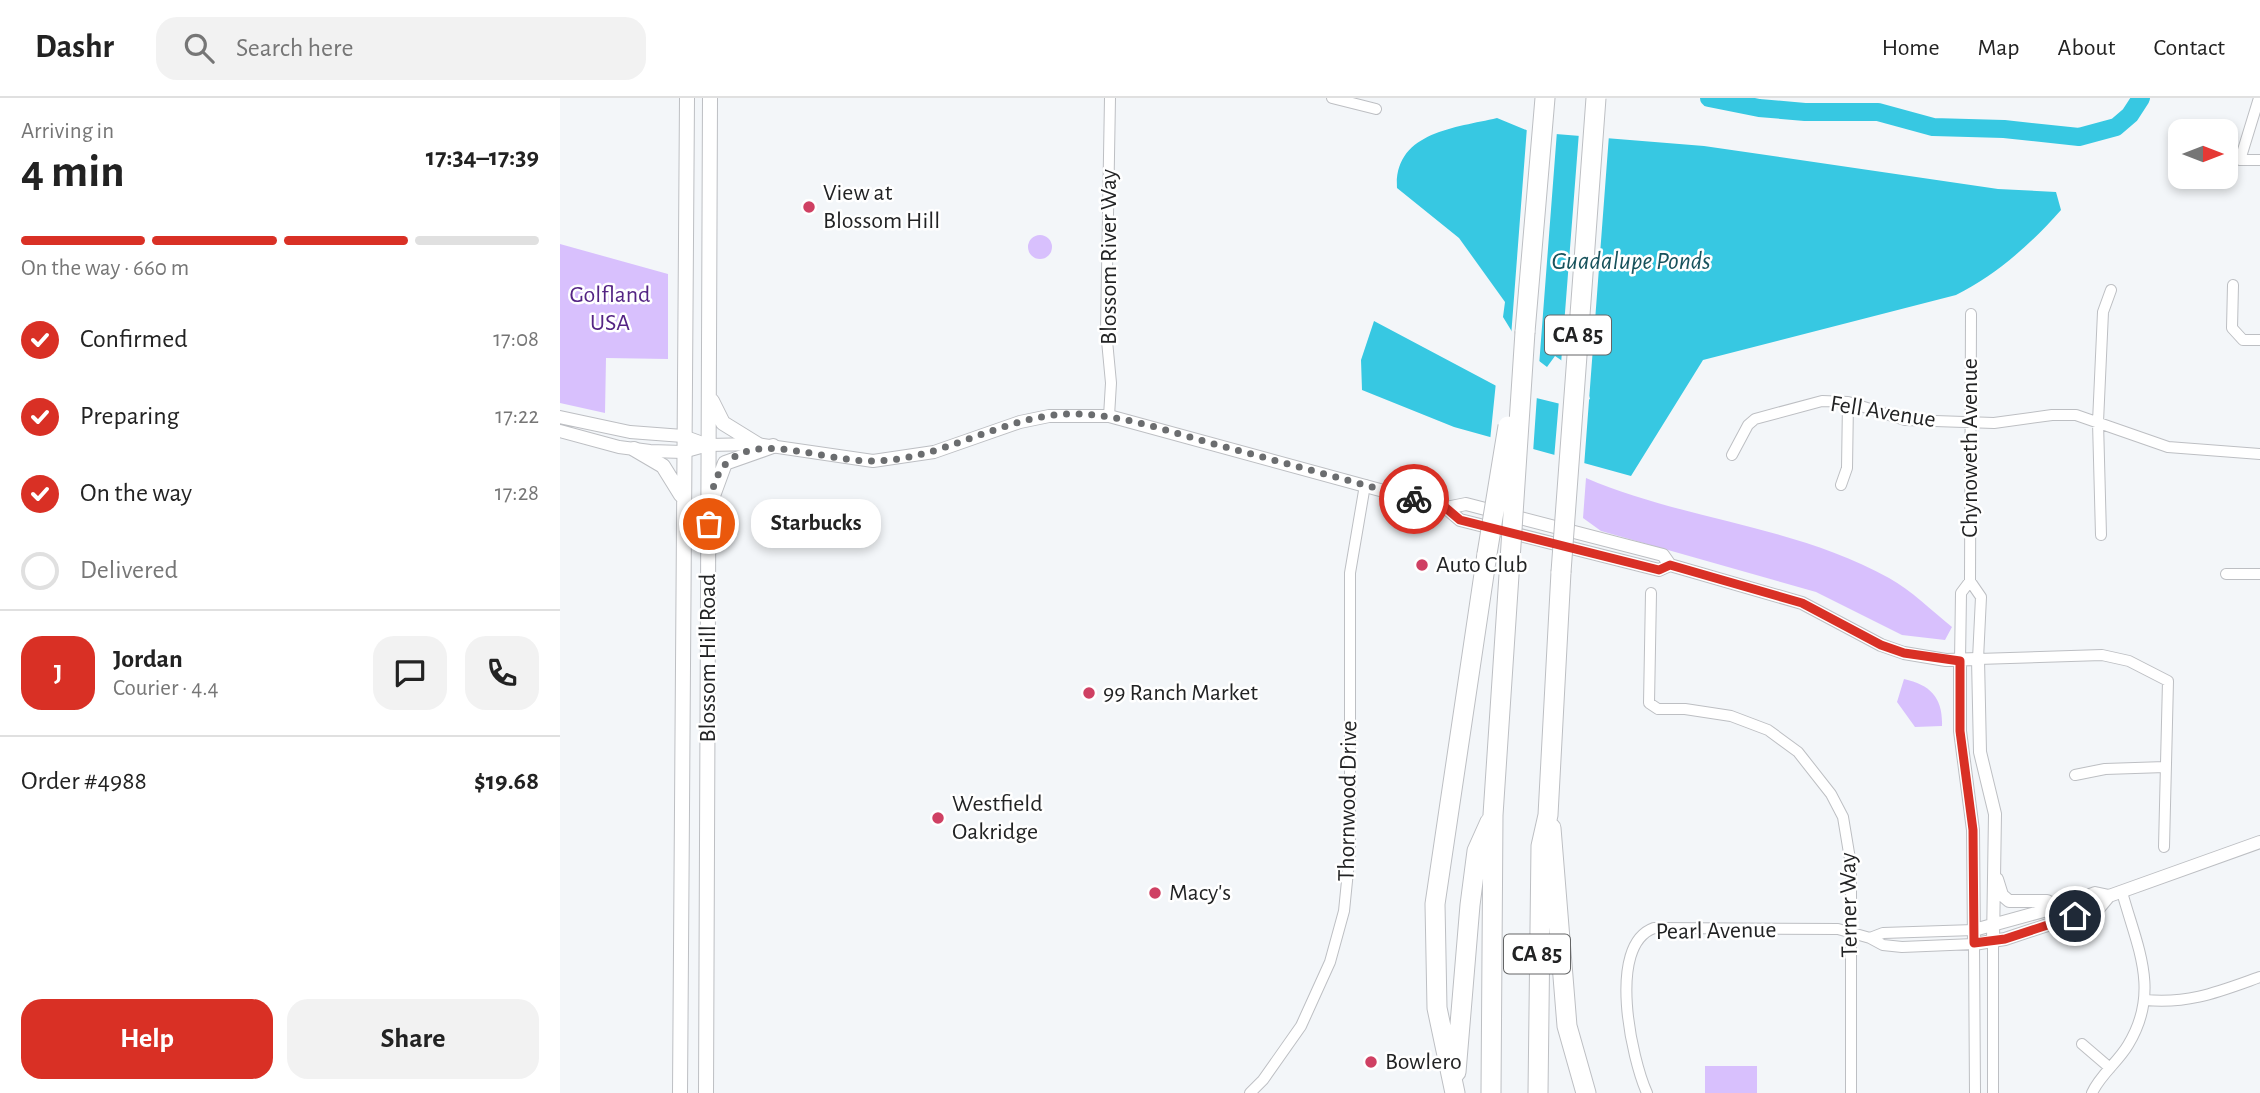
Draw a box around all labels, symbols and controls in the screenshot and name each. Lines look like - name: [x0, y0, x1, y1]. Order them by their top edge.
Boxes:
- search box: [156, 17, 646, 80]
- icon: search: [180, 29, 218, 67]
- text: Dashr: [35, 31, 114, 64]
- text: Search here: [236, 35, 353, 61]
- text: Home: [1882, 36, 1940, 60]
- text: Map: [1978, 36, 2020, 60]
- text: About: [2058, 36, 2115, 60]
- text: Contact: [2153, 36, 2225, 60]
- north arrow: [2168, 119, 2238, 189]
- map controls: [2168, 119, 2238, 189]
- text: Arriving in: [21, 120, 114, 143]
- text: 17:34–17:39: [426, 144, 539, 170]
- text: 4 min: [21, 149, 125, 195]
- street label: Blossom River Way: [1097, 169, 1121, 345]
- place label: View at Blossom Hill: [823, 181, 940, 233]
- marker: View at Blossom Hill: [801, 199, 817, 215]
- water label: Guadalupe Ponds: [1551, 248, 1711, 274]
- text: On the way · 660 m: [21, 257, 189, 280]
- park label: Golfland USA: [570, 283, 650, 335]
- road number: CA 85: [1545, 316, 1611, 354]
- icon: check: [21, 321, 59, 359]
- text: Confirmed: [80, 326, 188, 352]
- text: 17:08: [493, 328, 539, 351]
- street label: Chynoweth Avenue: [1958, 358, 1982, 538]
- street label: Fell Avenue: [1829, 392, 1937, 432]
- icon: check: [21, 398, 59, 436]
- text: Preparing: [80, 403, 179, 429]
- text: 17:22: [495, 405, 539, 428]
- courier: [1379, 464, 1449, 534]
- icon: check: [21, 475, 59, 513]
- text: On the way: [80, 480, 192, 506]
- icon: bike: [1395, 480, 1433, 518]
- text: 17:28: [495, 482, 539, 505]
- pin: [679, 494, 739, 554]
- callout: Starbucks: [751, 500, 880, 548]
- icon: bag: [690, 505, 728, 543]
- text: Starbucks: [771, 512, 861, 535]
- place label: Auto Club: [1436, 553, 1528, 577]
- text: Delivered: [80, 557, 178, 583]
- marker: Auto Club: [1414, 557, 1430, 573]
- street label: Blossom Hill Road: [696, 574, 720, 742]
- button: chat: [373, 636, 447, 710]
- button: phone: [465, 636, 539, 710]
- text: Jordan: [113, 646, 183, 672]
- text: J: [54, 660, 62, 686]
- text: Courier · 4.4: [113, 677, 219, 700]
- place label: 99 Ranch Market: [1103, 681, 1258, 705]
- marker: 99 Ranch Market: [1081, 685, 1097, 701]
- street label: Thornwood Drive: [1335, 720, 1361, 882]
- text: Order #4988: [21, 768, 147, 794]
- text: $19.68: [474, 768, 539, 794]
- place label: Westfield Oakridge: [952, 792, 1043, 844]
- marker: Westfield Oakridge: [930, 810, 946, 826]
- street label: Terner Way: [1836, 852, 1862, 958]
- place label: Macy's: [1169, 881, 1231, 905]
- marker: Macy's: [1147, 885, 1163, 901]
- pin: [2045, 886, 2105, 946]
- icon: home: [2056, 897, 2094, 935]
- street label: Pearl Avenue: [1655, 918, 1777, 944]
- road number: CA 85: [1504, 934, 1570, 974]
- button: Help: [21, 999, 273, 1079]
- button: Share: [287, 999, 539, 1079]
- place label: Bowlero: [1385, 1050, 1462, 1074]
- marker: Bowlero: [1363, 1054, 1379, 1070]

